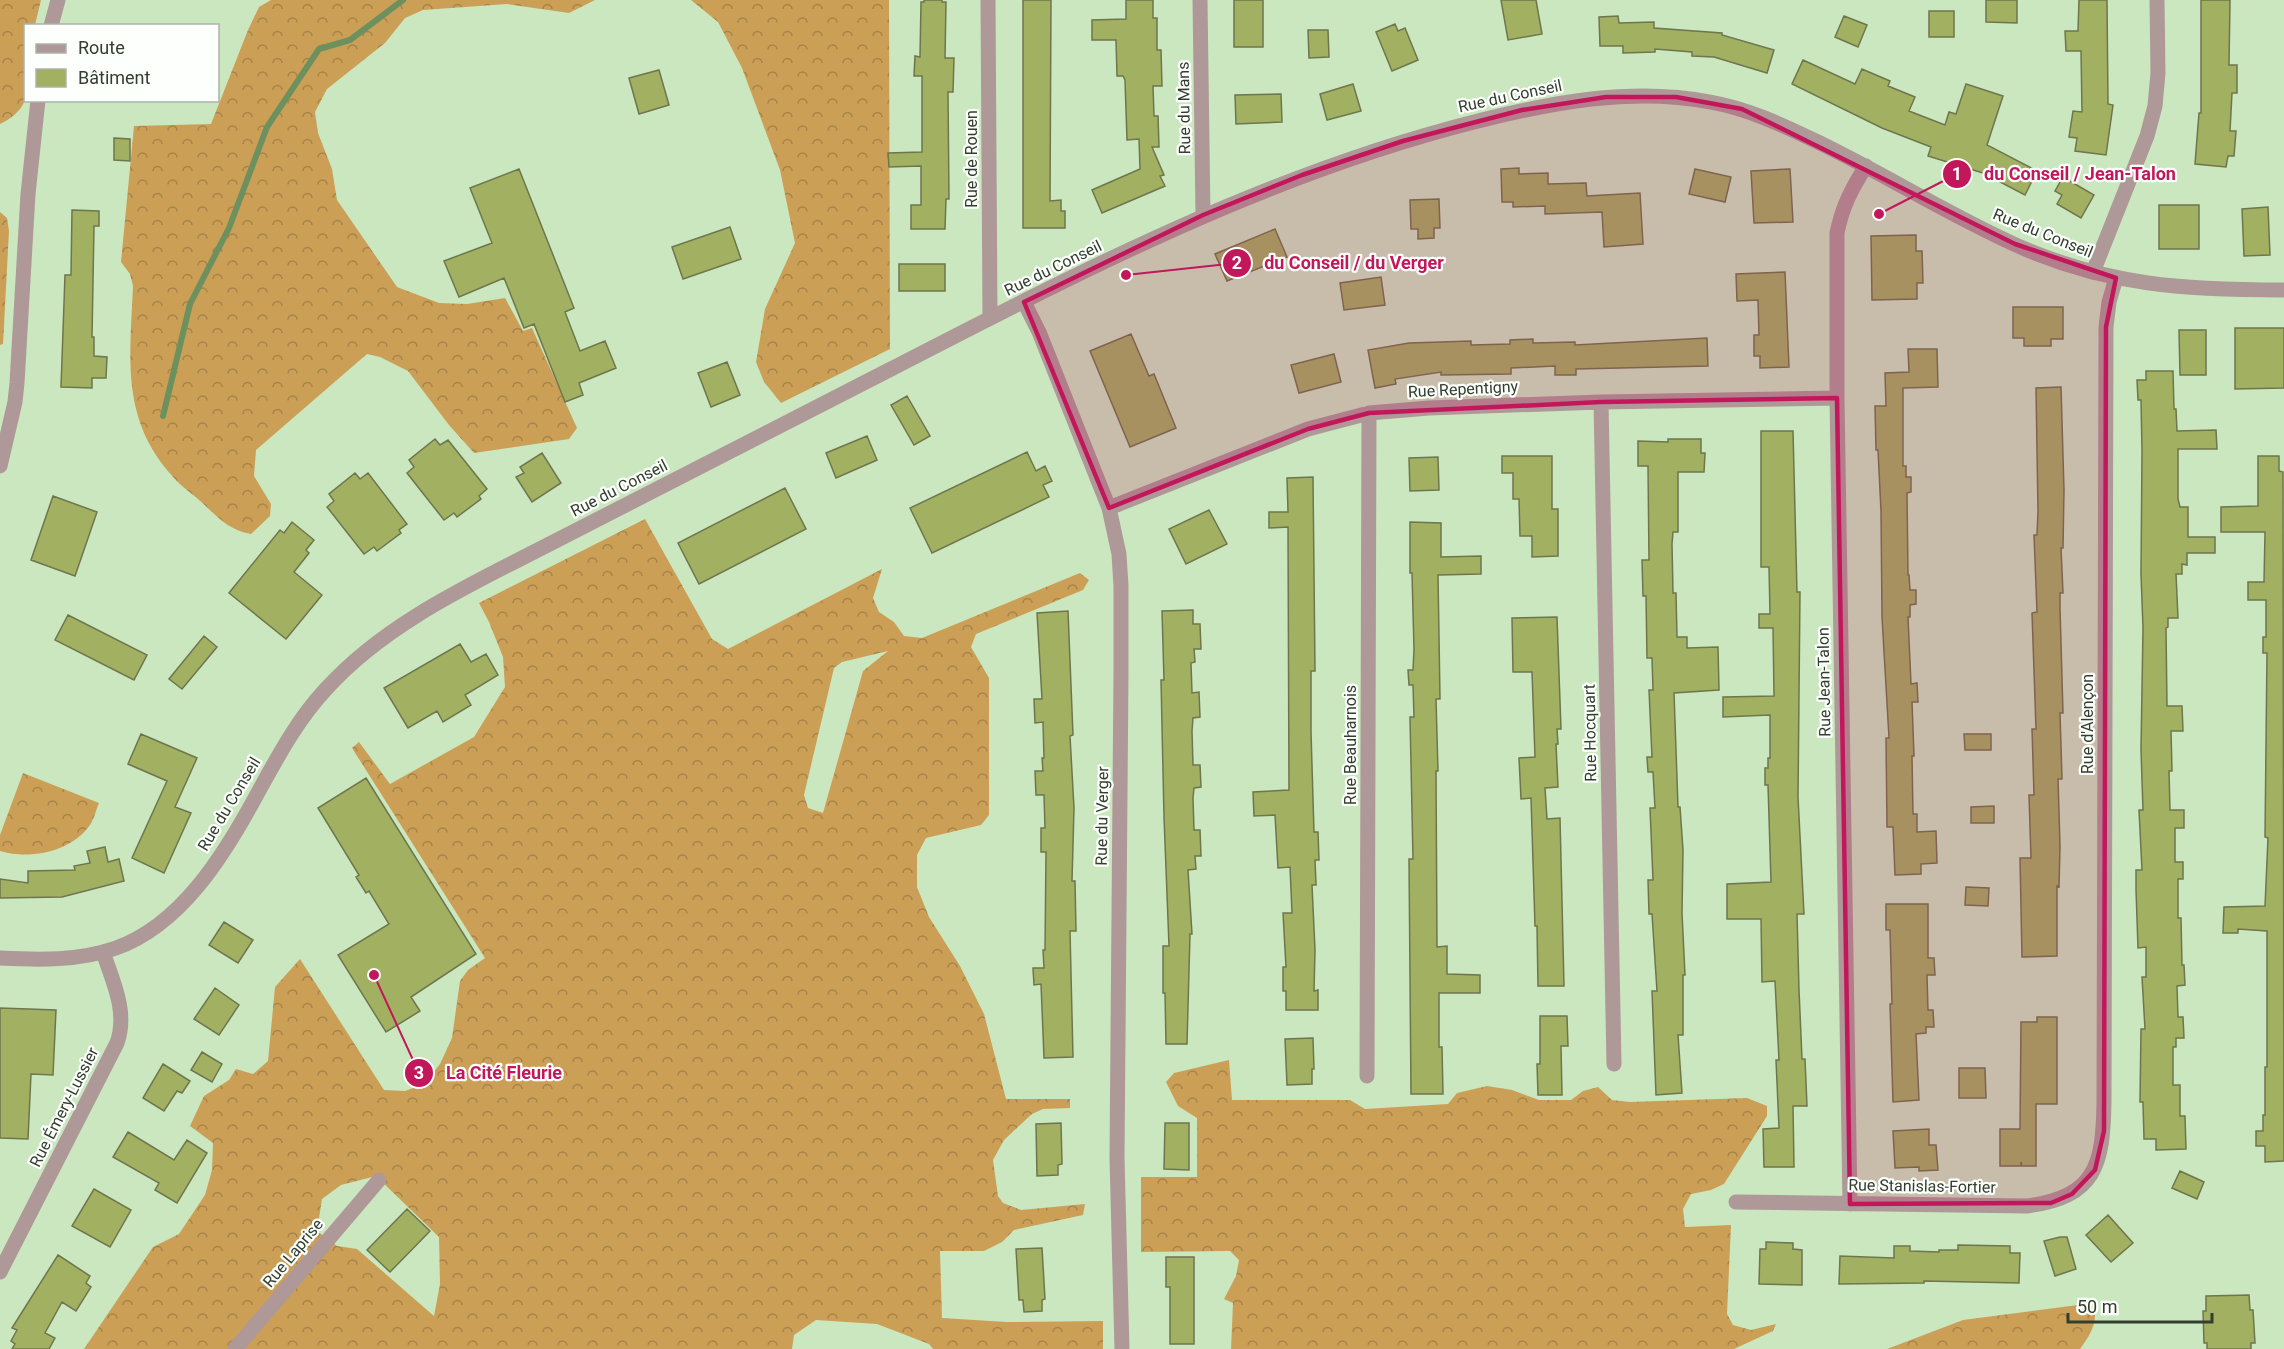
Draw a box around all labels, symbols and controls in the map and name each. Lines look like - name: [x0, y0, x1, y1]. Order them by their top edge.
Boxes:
- legend: [24, 24, 219, 102]
- text: Route: [78, 37, 125, 58]
- street label: Rue du Mans: [1174, 61, 1194, 155]
- text: Bâtiment: [78, 67, 151, 88]
- street label: Rue du Conseil: [1456, 76, 1564, 116]
- street label: Rue de Rouen: [962, 110, 981, 208]
- callout: du Conseil / Jean-Talon: [1942, 156, 2188, 192]
- text: 1: [1952, 163, 1962, 184]
- text: du Conseil / Jean-Talon: [1984, 163, 2176, 184]
- street label: Rue du Conseil: [1990, 204, 2096, 262]
- street label: Rue du Conseil: [1001, 236, 1105, 300]
- callout: du Conseil / du Verger: [1222, 245, 1456, 281]
- text: 2: [1232, 252, 1242, 273]
- text: du Conseil / du Verger: [1264, 252, 1444, 273]
- street label: Rue Repentigny: [1407, 377, 1519, 401]
- street label: Rue du Conseil: [568, 456, 670, 520]
- street label: Rue Jean-Talon: [1814, 627, 1834, 737]
- street label: Rue d'Alençon: [2078, 674, 2097, 774]
- street label: Rue Hocquart: [1580, 684, 1600, 782]
- street label: Rue Beauharnois: [1341, 685, 1360, 805]
- street label: Rue du Conseil: [194, 754, 264, 854]
- street label: Rue du Verger: [1092, 766, 1112, 866]
- street label: Rue Émery-Lussier: [26, 1043, 103, 1170]
- callout: La Cité Fleurie: [404, 1055, 574, 1091]
- text: 3: [414, 1062, 424, 1083]
- text: La Cité Fleurie: [446, 1062, 562, 1083]
- street label: Rue Stanislas-Fortier: [1848, 1175, 1996, 1197]
- street label: Rue Laprise: [259, 1215, 327, 1291]
- scale bar: [2068, 1286, 2212, 1324]
- text: 50 m: [2077, 1296, 2117, 1317]

